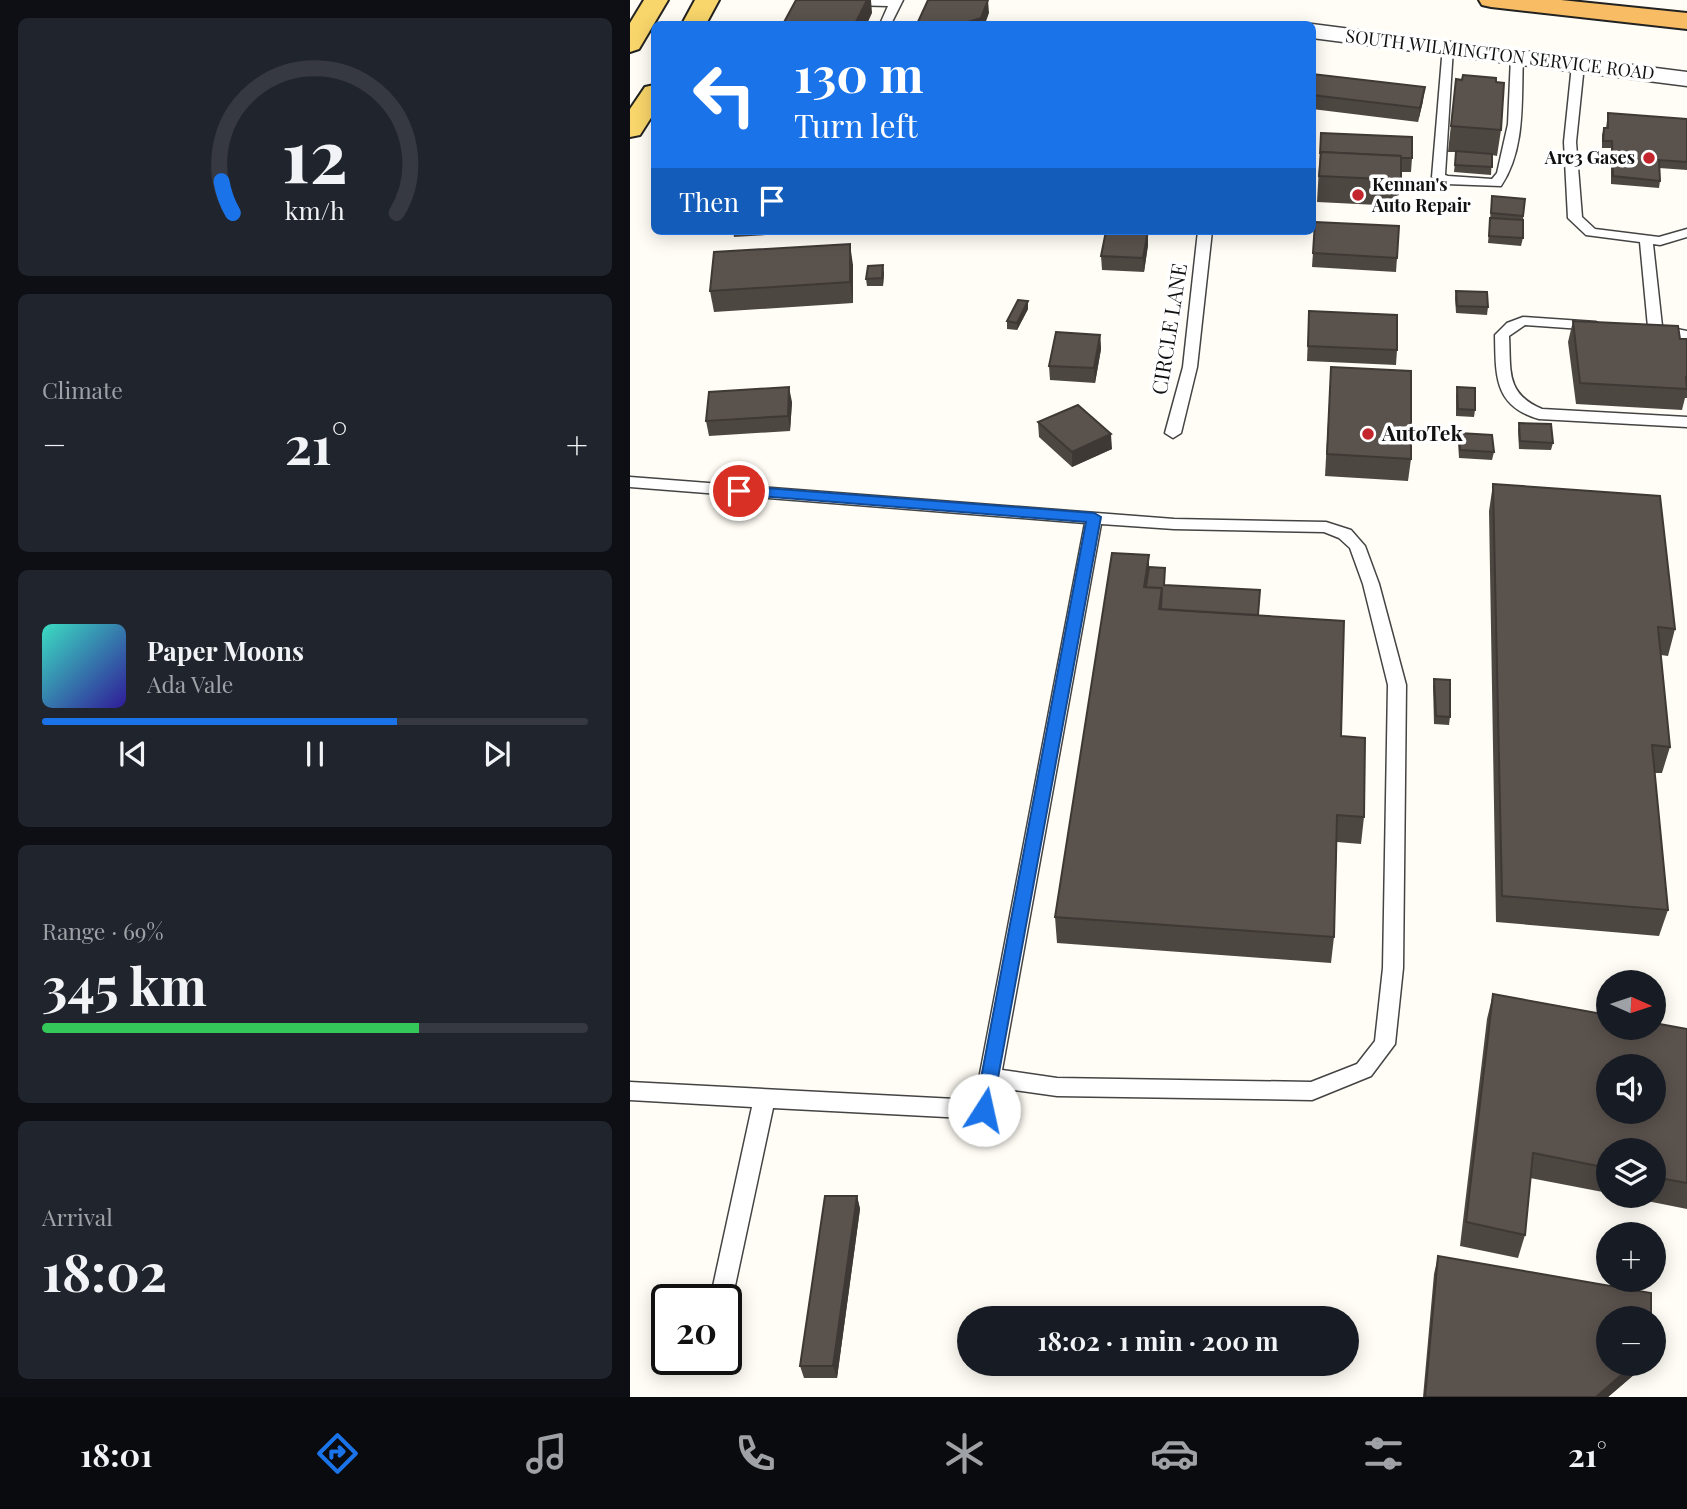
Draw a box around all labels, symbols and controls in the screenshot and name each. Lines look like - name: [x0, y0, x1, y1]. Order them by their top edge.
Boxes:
- street label: SOUTH WILMINGTON SERVICE ROAD: [1344, 23, 1656, 85]
- text: 130 m: [794, 40, 924, 105]
- icon: left: [679, 49, 770, 140]
- text: Turn left: [794, 103, 918, 146]
- text: 12: [282, 104, 348, 201]
- place label: Arc3 Gases: [1544, 145, 1635, 169]
- marker: Arc3 Gases: [1641, 150, 1657, 166]
- place label: Kennan's Auto Repair: [1371, 172, 1471, 217]
- icon: arrive: [753, 182, 791, 220]
- text: Then: [679, 184, 739, 219]
- marker: Kennan's Auto Repair: [1350, 187, 1366, 203]
- text: km/h: [285, 193, 345, 226]
- street label: CIRCLE LANE: [1144, 261, 1192, 396]
- text: Climate: [42, 374, 123, 405]
- text: 21°: [285, 409, 348, 478]
- text: −: [42, 418, 67, 469]
- text: +: [566, 418, 588, 469]
- place label: AutoTek: [1381, 418, 1463, 446]
- marker: AutoTek: [1360, 426, 1376, 442]
- pin: [709, 461, 769, 521]
- icon: arrive: [720, 472, 758, 510]
- text: Paper Moons: [147, 633, 304, 668]
- text: Ada Vale: [147, 668, 234, 699]
- icon: previous: [114, 735, 152, 773]
- icon: pause: [296, 735, 334, 773]
- icon: next: [478, 735, 516, 773]
- text: Range · 69%: [42, 915, 164, 946]
- text: 345 km: [42, 950, 207, 1019]
- north arrow: [1596, 970, 1666, 1040]
- map controls: [1596, 970, 1666, 1376]
- button: sound: [1596, 1054, 1666, 1124]
- position arrow: [947, 1073, 1021, 1147]
- button: layers: [1596, 1138, 1666, 1208]
- text: Arrival: [42, 1201, 113, 1232]
- button: +: [1596, 1222, 1666, 1292]
- text: 18:02: [42, 1236, 167, 1305]
- speed limit sign: 20: [651, 1284, 742, 1375]
- button: −: [1596, 1306, 1666, 1376]
- text: 18:02 · 1 min · 200 m: [1037, 1323, 1279, 1358]
- icon: directions: [313, 1429, 362, 1478]
- icon: music: [522, 1429, 571, 1478]
- icon: phone: [731, 1429, 780, 1478]
- icon: climate: [940, 1429, 989, 1478]
- icon: car: [1150, 1429, 1199, 1478]
- icon: filters: [1359, 1429, 1408, 1478]
- text: 18:01: [80, 1432, 153, 1475]
- text: 21°: [1568, 1432, 1607, 1475]

